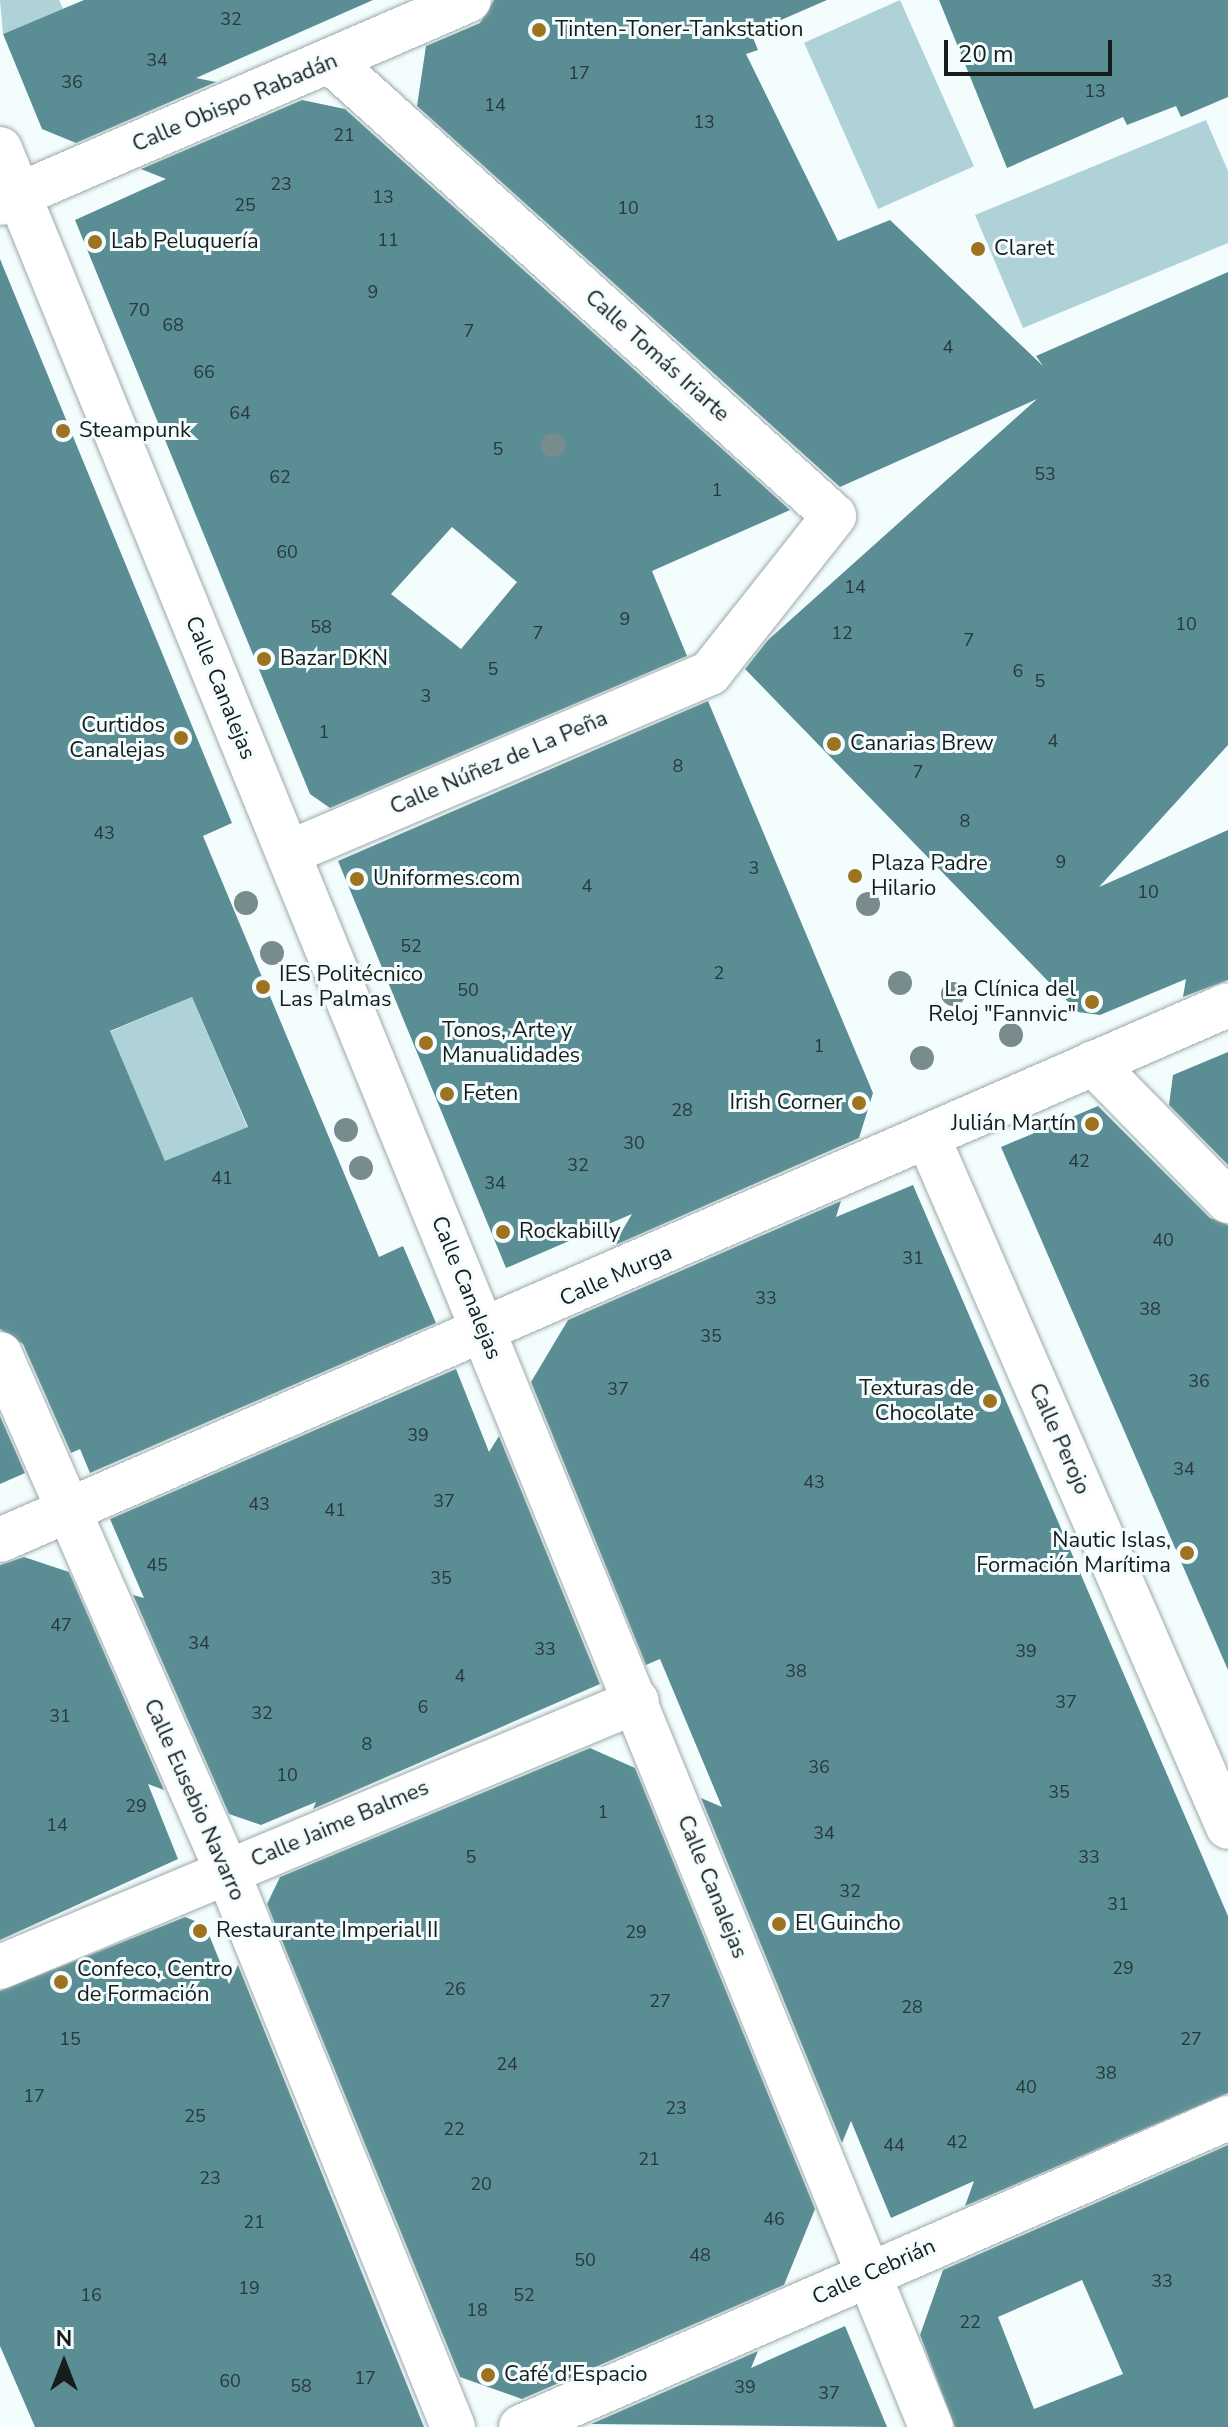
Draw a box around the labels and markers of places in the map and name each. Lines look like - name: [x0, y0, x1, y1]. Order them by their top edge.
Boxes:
- place label: Tinten-Toner-Tankstation: [555, 17, 804, 43]
- marker: Tinten-Toner-Tankstation: [530, 21, 548, 39]
- place label: Lab Peluquería: [111, 229, 259, 255]
- marker: Lab Peluquería: [86, 233, 104, 251]
- place label: Claret: [994, 236, 1054, 262]
- marker: Claret: [969, 240, 987, 258]
- place label: Steampunk: [79, 418, 191, 444]
- marker: Steampunk: [54, 422, 72, 440]
- place label: Bazar DKN: [280, 646, 388, 672]
- marker: Bazar DKN: [255, 650, 273, 668]
- place label: Curtidos Canalejas: [69, 712, 165, 764]
- marker: Curtidos Canalejas: [172, 729, 190, 747]
- place label: Canarias Brew: [850, 731, 994, 757]
- marker: Canarias Brew: [825, 735, 843, 753]
- place label: Plaza Padre Hilario: [871, 850, 988, 902]
- place label: Uniformes.com: [373, 866, 520, 892]
- marker: Plaza Padre Hilario: [846, 867, 864, 885]
- marker: Uniformes.com: [348, 870, 366, 888]
- place label: IES Politécnico Las Palmas: [279, 961, 423, 1012]
- place label: La Clínica del Reloj "Fannvic": [928, 976, 1076, 1028]
- marker: IES Politécnico Las Palmas: [254, 978, 272, 996]
- marker: La Clínica del Reloj "Fannvic": [1083, 993, 1101, 1011]
- place label: Tonos, Arte y Manualidades: [442, 1017, 580, 1068]
- marker: Tonos, Arte y Manualidades: [417, 1034, 435, 1052]
- place label: Feten: [463, 1081, 518, 1107]
- marker: Feten: [438, 1085, 456, 1103]
- place label: Irish Corner: [729, 1090, 843, 1116]
- marker: Irish Corner: [850, 1094, 868, 1112]
- place label: Julián Martín: [951, 1111, 1076, 1137]
- marker: Julián Martín: [1083, 1115, 1101, 1133]
- place label: Rockabilly: [519, 1219, 620, 1245]
- marker: Rockabilly: [494, 1223, 512, 1241]
- place label: Texturas de Chocolate: [859, 1375, 974, 1426]
- marker: Texturas de Chocolate: [981, 1392, 999, 1410]
- place label: Nautic Islas, Formación Marítima: [976, 1527, 1171, 1578]
- marker: Nautic Islas, Formación Marítima: [1178, 1544, 1196, 1562]
- place label: El Guincho: [795, 1911, 901, 1937]
- marker: El Guincho: [770, 1915, 788, 1933]
- place label: Restaurante Imperial II: [216, 1918, 438, 1944]
- marker: Restaurante Imperial II: [191, 1922, 209, 1940]
- place label: Confeco, Centro de Formación: [77, 1956, 233, 2008]
- marker: Confeco, Centro de Formación: [52, 1973, 70, 1991]
- place label: Café d'Espacio: [504, 2362, 647, 2388]
- marker: Café d'Espacio: [479, 2366, 497, 2384]

